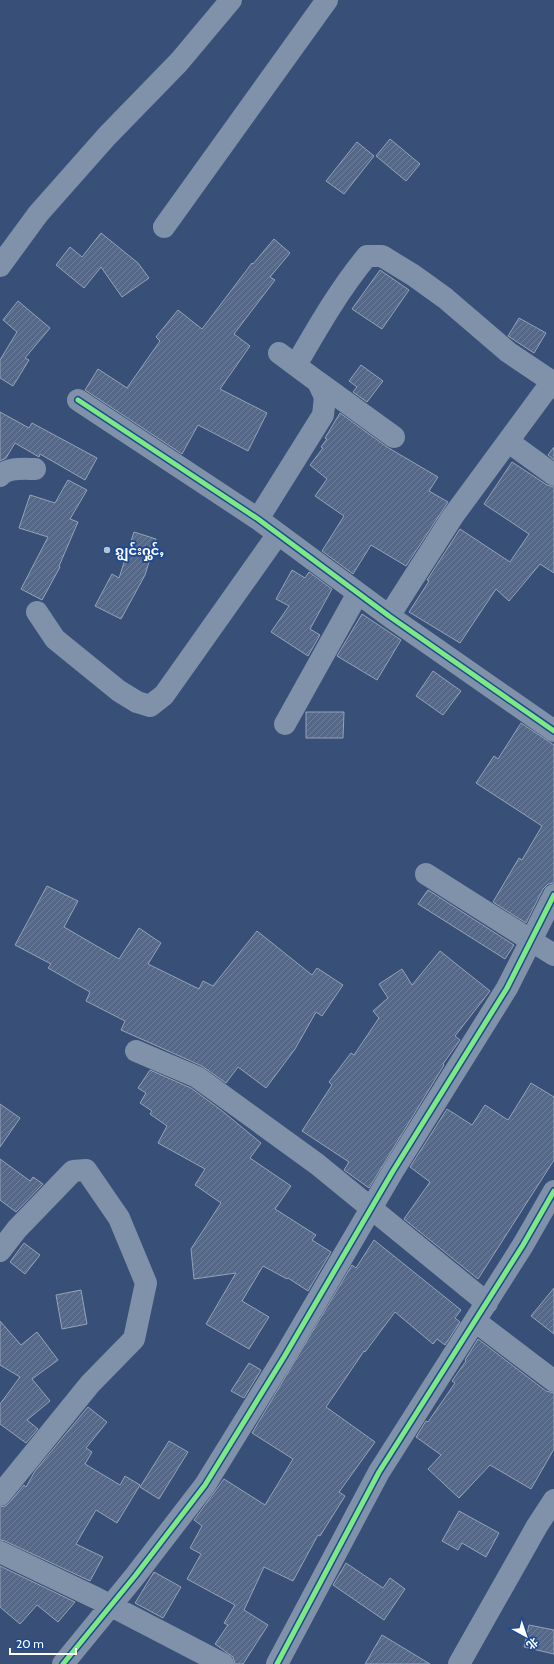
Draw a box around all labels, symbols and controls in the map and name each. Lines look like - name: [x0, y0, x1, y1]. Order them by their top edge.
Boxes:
- place label: ၵျွင်းႁွင်ႇ: [115, 541, 165, 562]
- marker: ၵျွင်းႁွင်ႇ: [102, 545, 112, 555]
- north arrow: [506, 1616, 546, 1656]
- scale bar: [10, 1630, 76, 1656]
- text: 北: [524, 1635, 541, 1653]
- text: 20 m: [16, 1636, 44, 1651]

